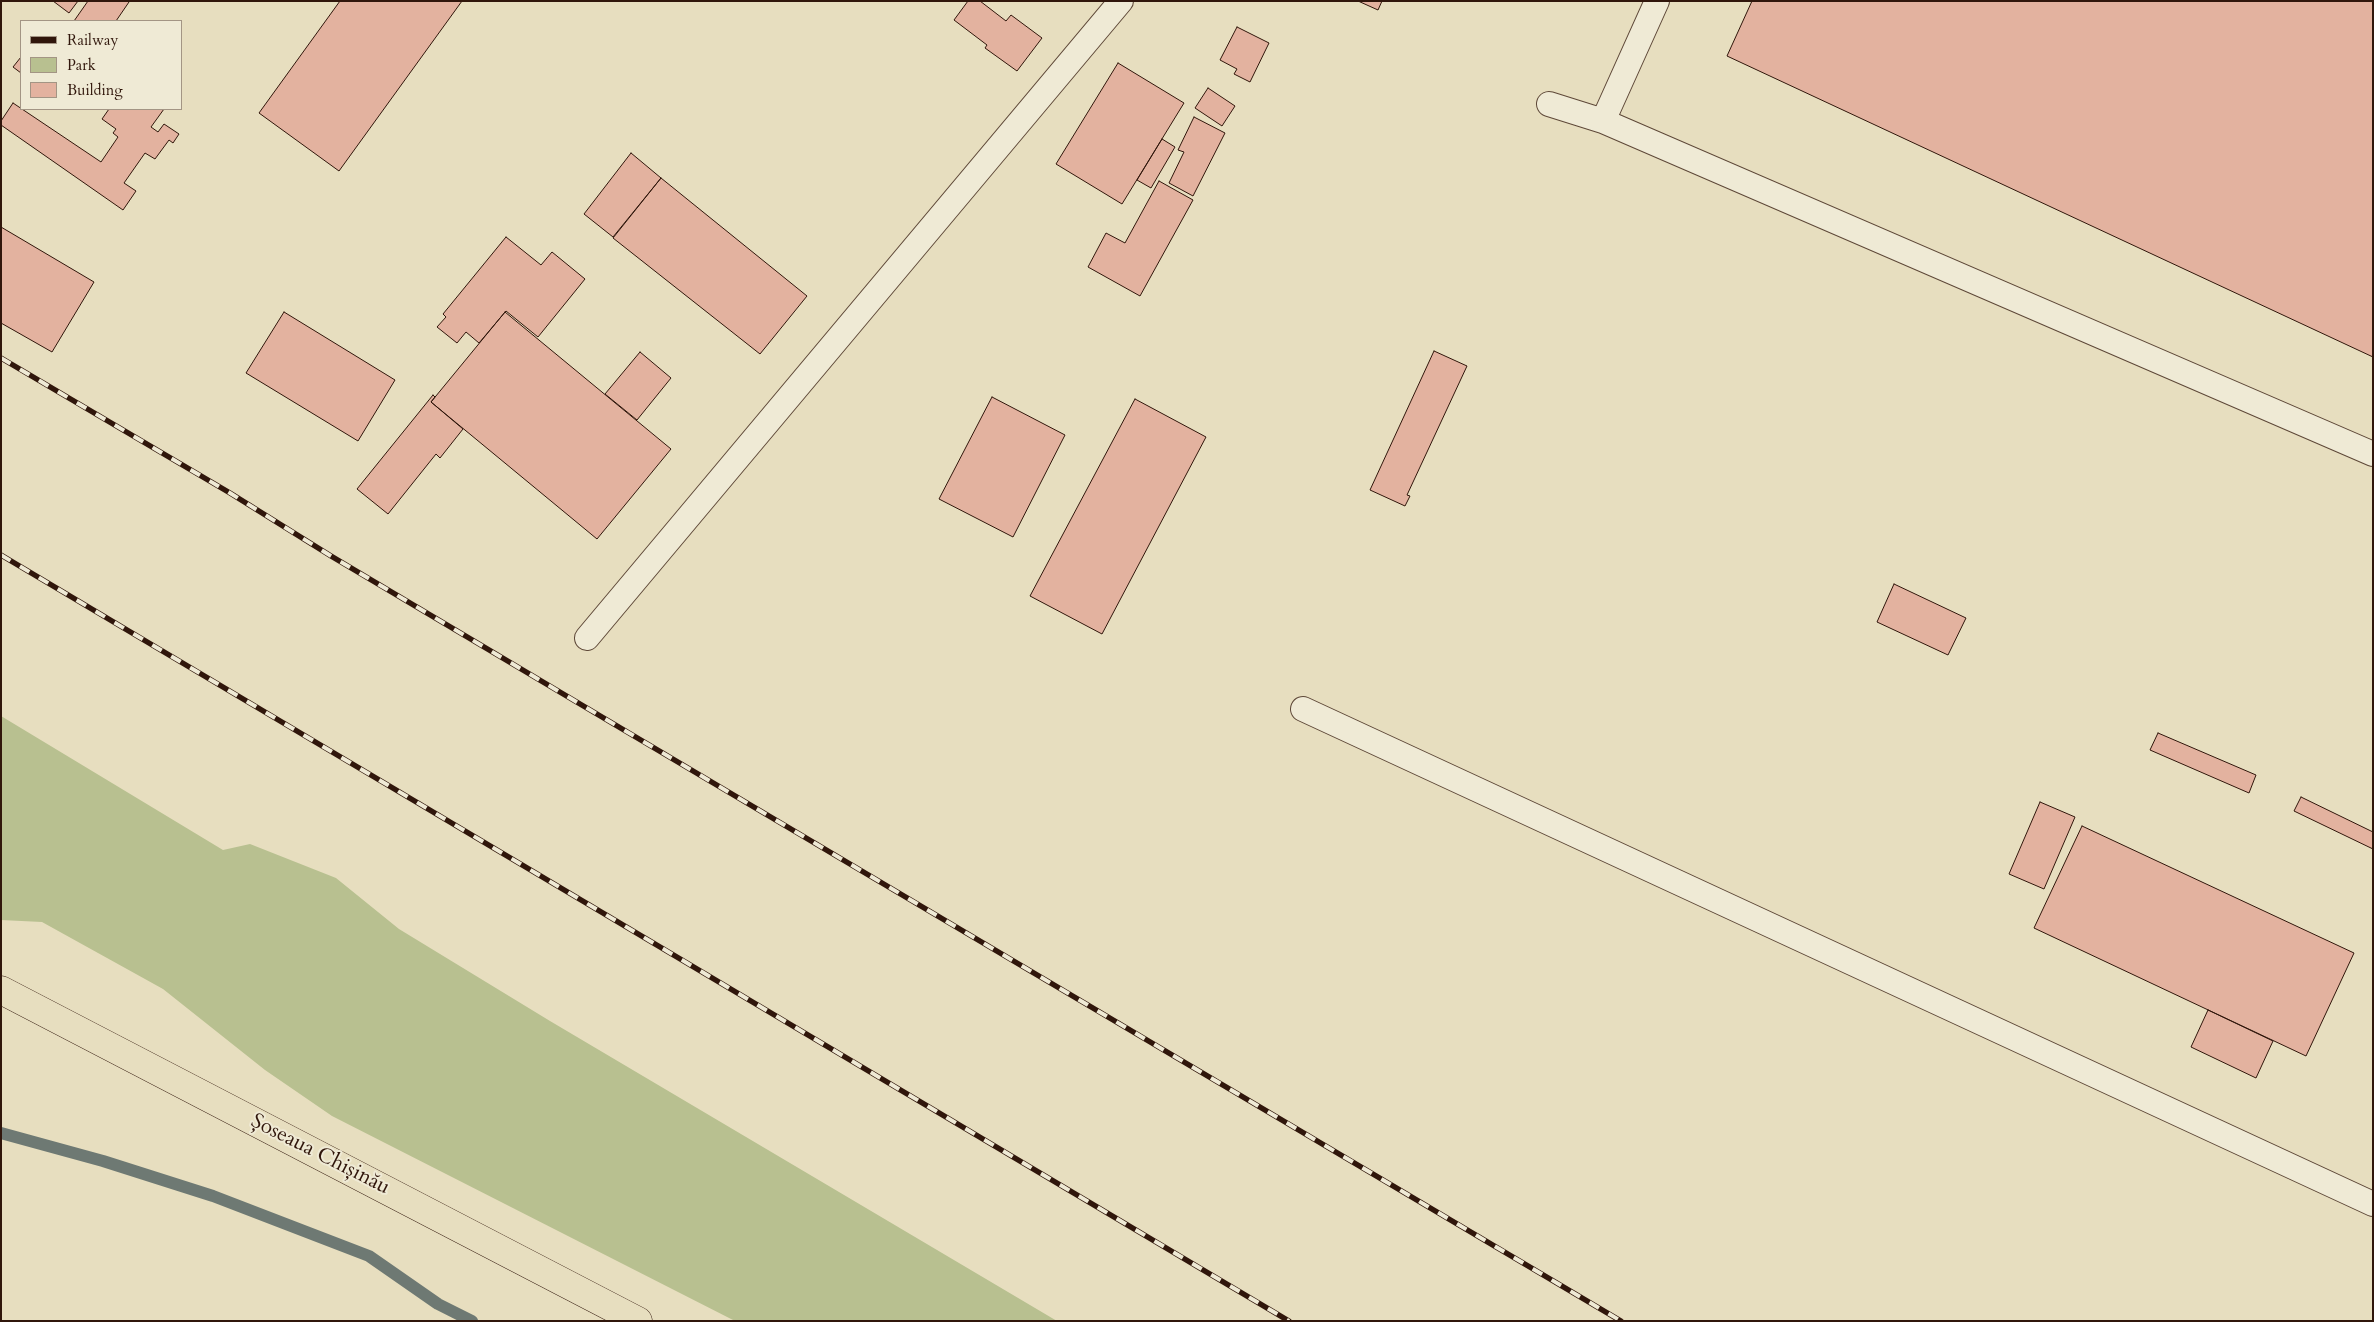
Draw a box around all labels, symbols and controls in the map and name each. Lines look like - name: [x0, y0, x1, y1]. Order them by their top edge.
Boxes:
- legend: [20, 20, 182, 110]
- text: Railway: [67, 30, 118, 50]
- text: Park: [67, 55, 96, 75]
- text: Building: [67, 80, 123, 100]
- street label: Șoseaua Chișinău: [246, 1109, 394, 1201]

